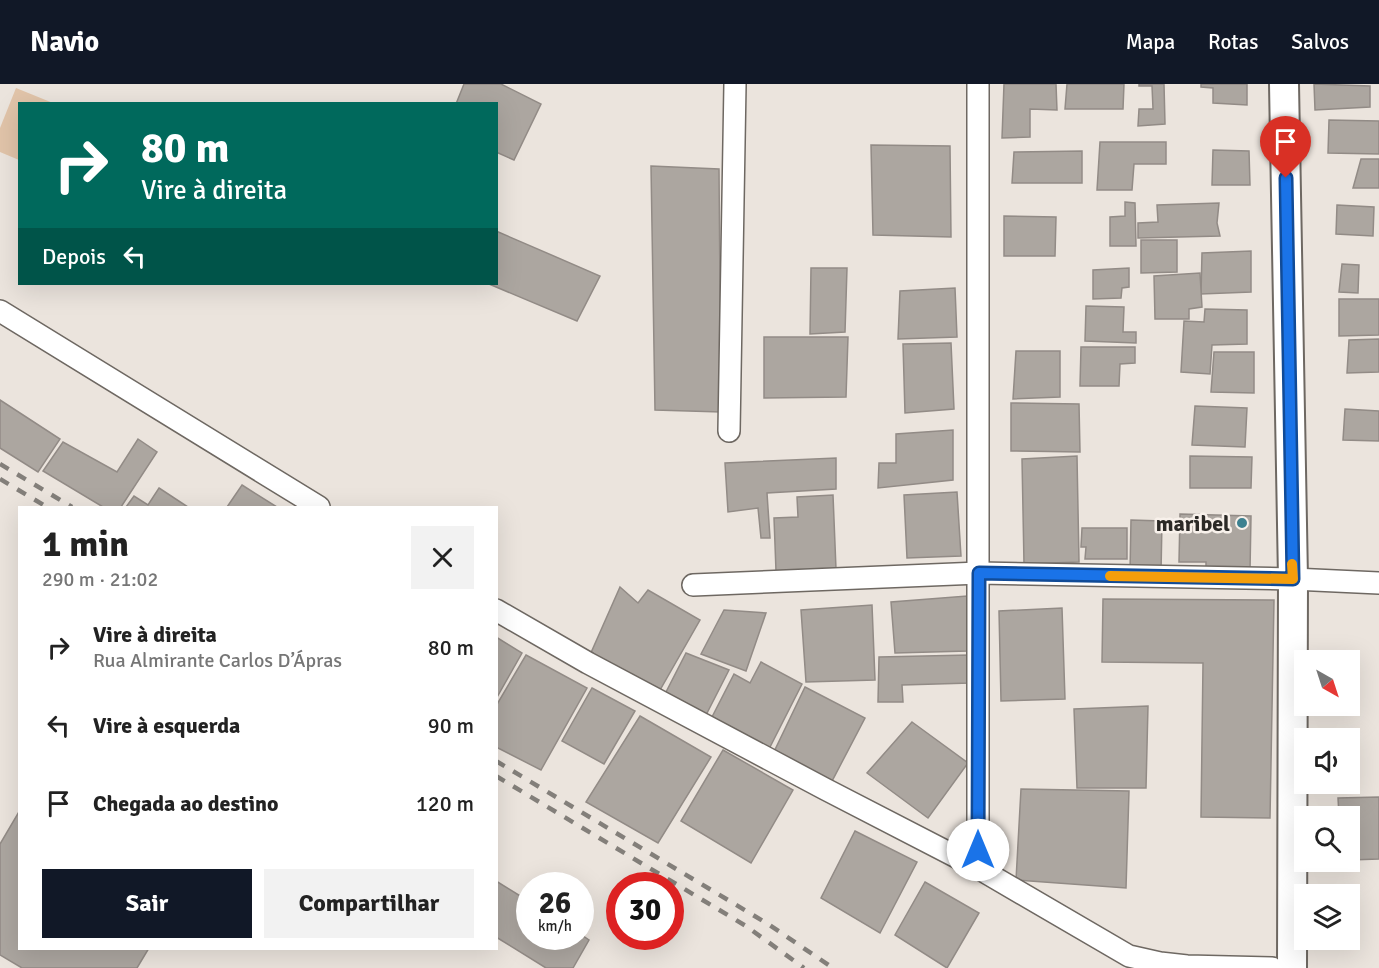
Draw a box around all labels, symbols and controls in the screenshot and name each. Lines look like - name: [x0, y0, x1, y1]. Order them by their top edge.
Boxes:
- text: Navio: [30, 25, 99, 59]
- text: Mapa: [1126, 29, 1175, 55]
- text: Rotas: [1208, 29, 1258, 55]
- text: Salvos: [1291, 29, 1349, 55]
- pin: [1260, 116, 1311, 178]
- text: 80 m: [141, 123, 230, 174]
- icon: arrive: [1269, 125, 1302, 158]
- icon: right: [42, 126, 120, 204]
- text: Vire à direita: [141, 174, 287, 207]
- icon: left: [118, 240, 151, 273]
- text: Depois: [42, 243, 106, 270]
- place label: maribel: [1156, 510, 1230, 537]
- marker: maribel: [1235, 516, 1249, 530]
- text: 1 min: [42, 522, 129, 567]
- button: close: [411, 526, 474, 589]
- text: 290 m · 21:02: [42, 567, 158, 592]
- text: Vire à direita: [93, 621, 217, 648]
- icon: right: [42, 631, 75, 664]
- text: 80 m: [428, 634, 474, 661]
- text: Rua Almirante Carlos D’Ápras: [93, 648, 342, 673]
- north arrow: [1294, 650, 1360, 716]
- map controls: [1294, 650, 1360, 950]
- icon: left: [42, 709, 75, 742]
- text: Vire à esquerda: [93, 712, 240, 739]
- text: 90 m: [428, 712, 474, 739]
- button: sound: [1294, 728, 1360, 794]
- icon: arrive: [42, 787, 75, 820]
- text: Chegada ao destino: [93, 790, 279, 817]
- text: 120 m: [416, 790, 474, 817]
- button: search: [1294, 806, 1360, 872]
- position arrow: [946, 818, 1010, 882]
- button: Sair: [42, 869, 252, 938]
- button: Compartilhar: [264, 869, 474, 938]
- speed limit sign: 30: [606, 872, 684, 950]
- button: layers: [1294, 884, 1360, 950]
- text: 26: [539, 885, 571, 922]
- text: km/h: [538, 917, 572, 935]

